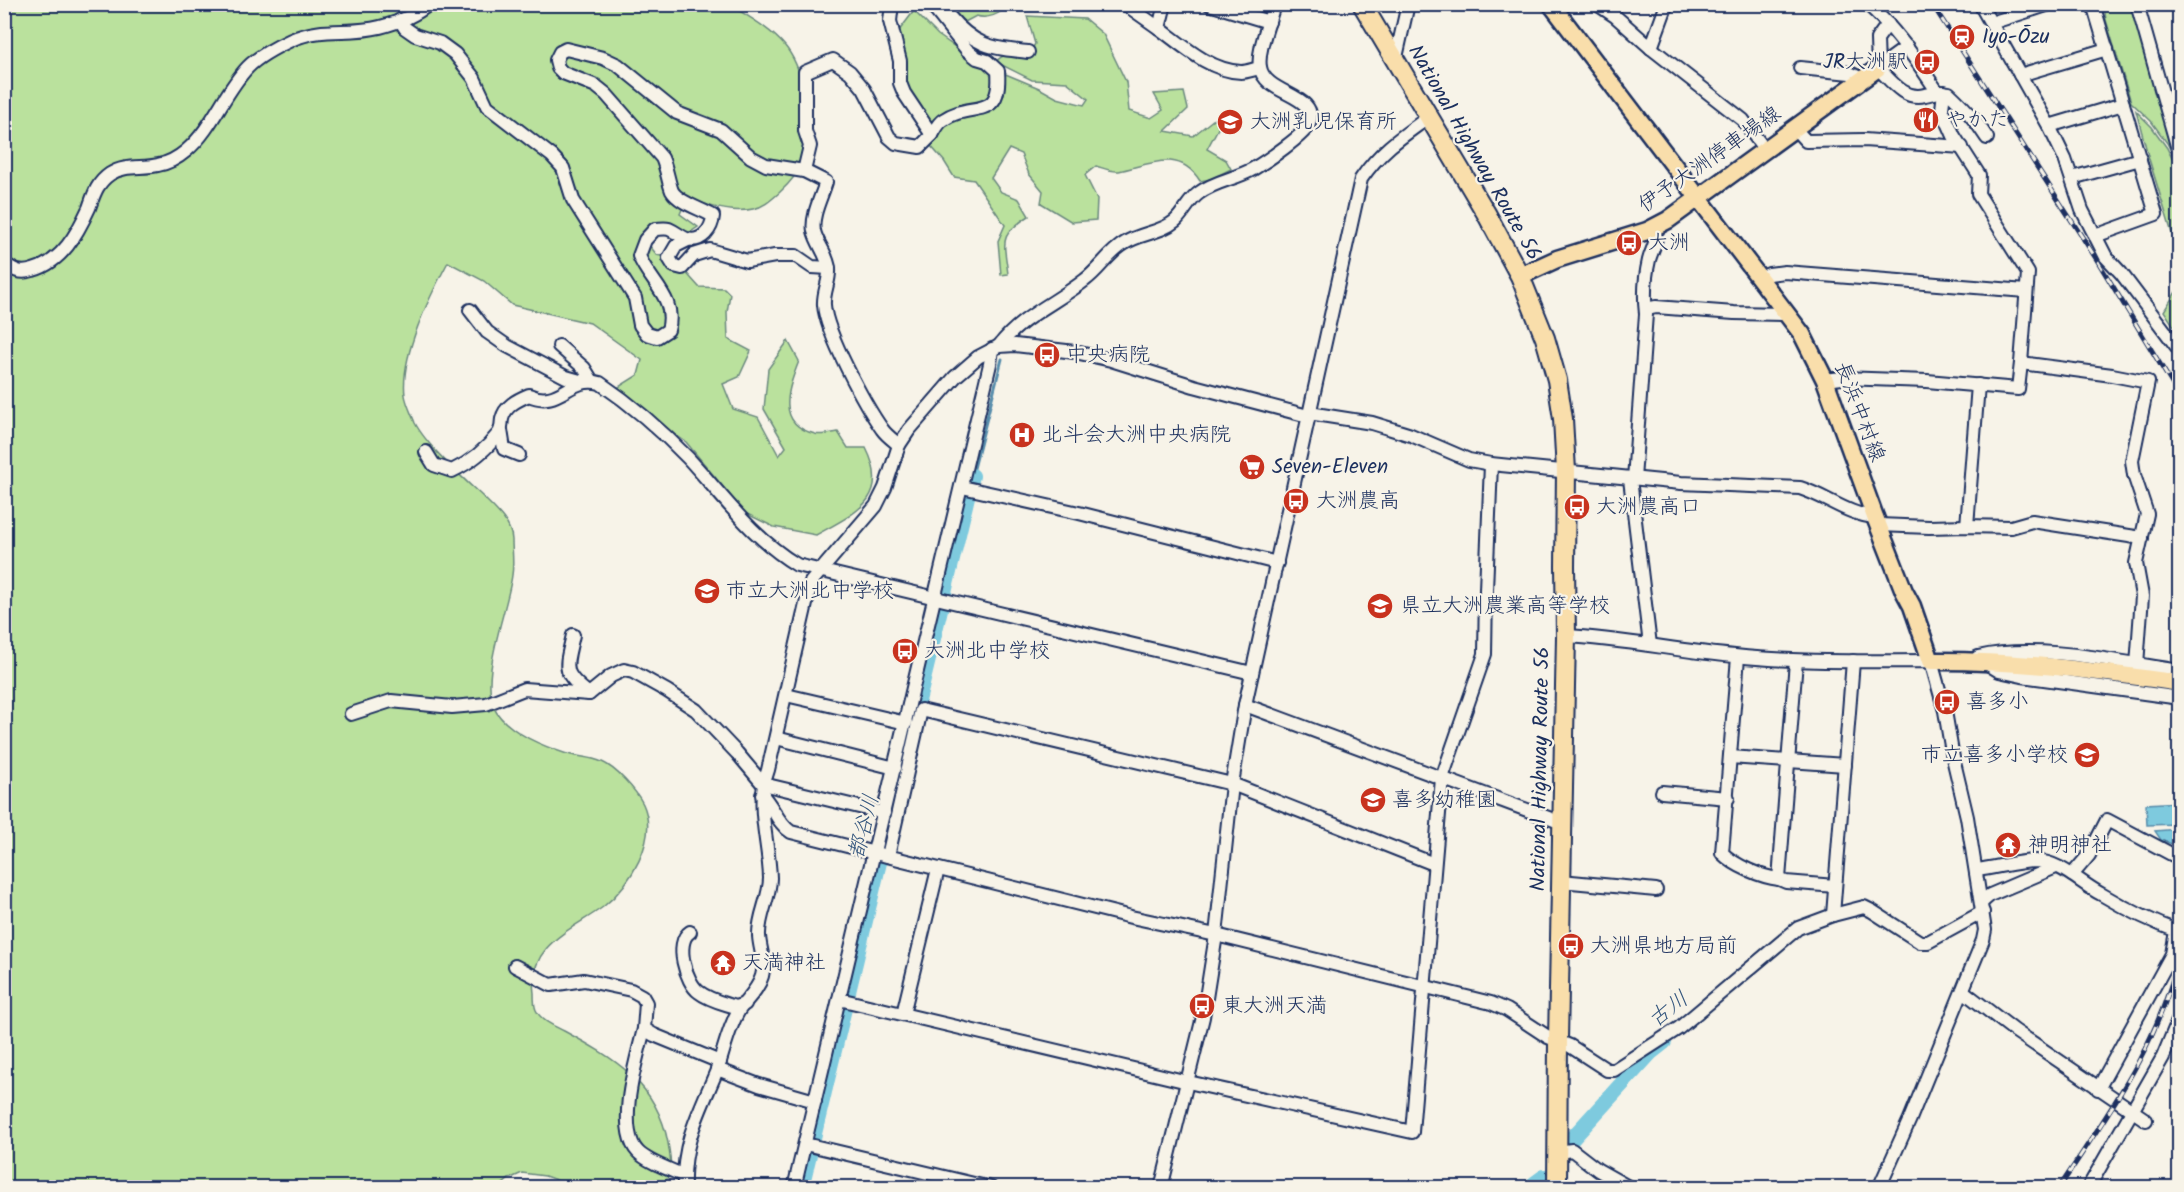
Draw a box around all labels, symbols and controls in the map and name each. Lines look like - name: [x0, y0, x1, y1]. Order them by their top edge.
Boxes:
- place label: Iyo-Ōzu: [1982, 21, 2050, 54]
- station icon: Iyo-Ōzu: [1947, 22, 1977, 52]
- street label: National Highway Route 56: [1399, 39, 1549, 267]
- place label: JR大洲駅: [1823, 46, 1908, 79]
- bus stop icon: JR大洲駅: [1912, 47, 1942, 77]
- street label: 伊予大洲停車場線: [1632, 98, 1788, 222]
- place label: やかた: [1946, 104, 2009, 137]
- restaurant icon: やかた: [1911, 105, 1941, 135]
- place label: 大洲乳児保育所: [1250, 106, 1397, 139]
- school or university icon: 大洲乳児保育所: [1215, 107, 1245, 137]
- place label: 大洲: [1648, 227, 1690, 260]
- bus stop icon: 大洲: [1614, 228, 1644, 258]
- place label: 中央病院: [1066, 339, 1150, 372]
- bus stop icon: 中央病院: [1032, 340, 1062, 370]
- street label: 長浜中村線: [1825, 357, 1893, 467]
- place label: 北斗会大洲中央病院: [1042, 419, 1231, 452]
- hospital icon: 北斗会大洲中央病院: [1007, 420, 1037, 450]
- place label: Seven-Eleven: [1272, 451, 1388, 484]
- supermarket icon: Seven-Eleven: [1237, 452, 1267, 482]
- place label: 大洲農高: [1316, 485, 1400, 518]
- bus stop icon: 大洲農高: [1281, 486, 1311, 516]
- place label: 大洲農高口: [1596, 491, 1701, 524]
- bus stop icon: 大洲農高口: [1562, 492, 1592, 522]
- place label: 市立大洲北中学校: [726, 575, 894, 608]
- school or university icon: 市立大洲北中学校: [692, 576, 722, 606]
- place label: 県立大洲農業高等学校: [1400, 590, 1610, 623]
- school or university icon: 県立大洲農業高等学校: [1365, 591, 1395, 621]
- place label: 大洲北中学校: [924, 635, 1050, 668]
- bus stop icon: 大洲北中学校: [890, 636, 920, 666]
- street label: National Highway Route 56: [1522, 646, 1560, 892]
- place label: 喜多小: [1966, 686, 2029, 719]
- bus stop icon: 喜多小: [1932, 687, 1962, 717]
- place label: 市立喜多小学校: [1921, 739, 2068, 772]
- school or university icon: 市立喜多小学校: [2072, 740, 2102, 770]
- place label: 喜多幼稚園: [1392, 784, 1497, 817]
- school or university icon: 喜多幼稚園: [1358, 785, 1388, 815]
- water label: 都谷川: [840, 791, 890, 863]
- place label: 神明神社: [2028, 829, 2112, 862]
- temple icon: 神明神社: [1993, 830, 2023, 860]
- place label: 大洲県地方局前: [1590, 930, 1737, 963]
- bus stop icon: 大洲県地方局前: [1556, 931, 1586, 961]
- place label: 天満神社: [742, 947, 826, 980]
- temple icon: 天満神社: [708, 948, 738, 978]
- water label: 古川: [1641, 983, 1697, 1037]
- place label: 東大洲天満: [1222, 990, 1327, 1023]
- bus stop icon: 東大洲天満: [1187, 991, 1217, 1021]

